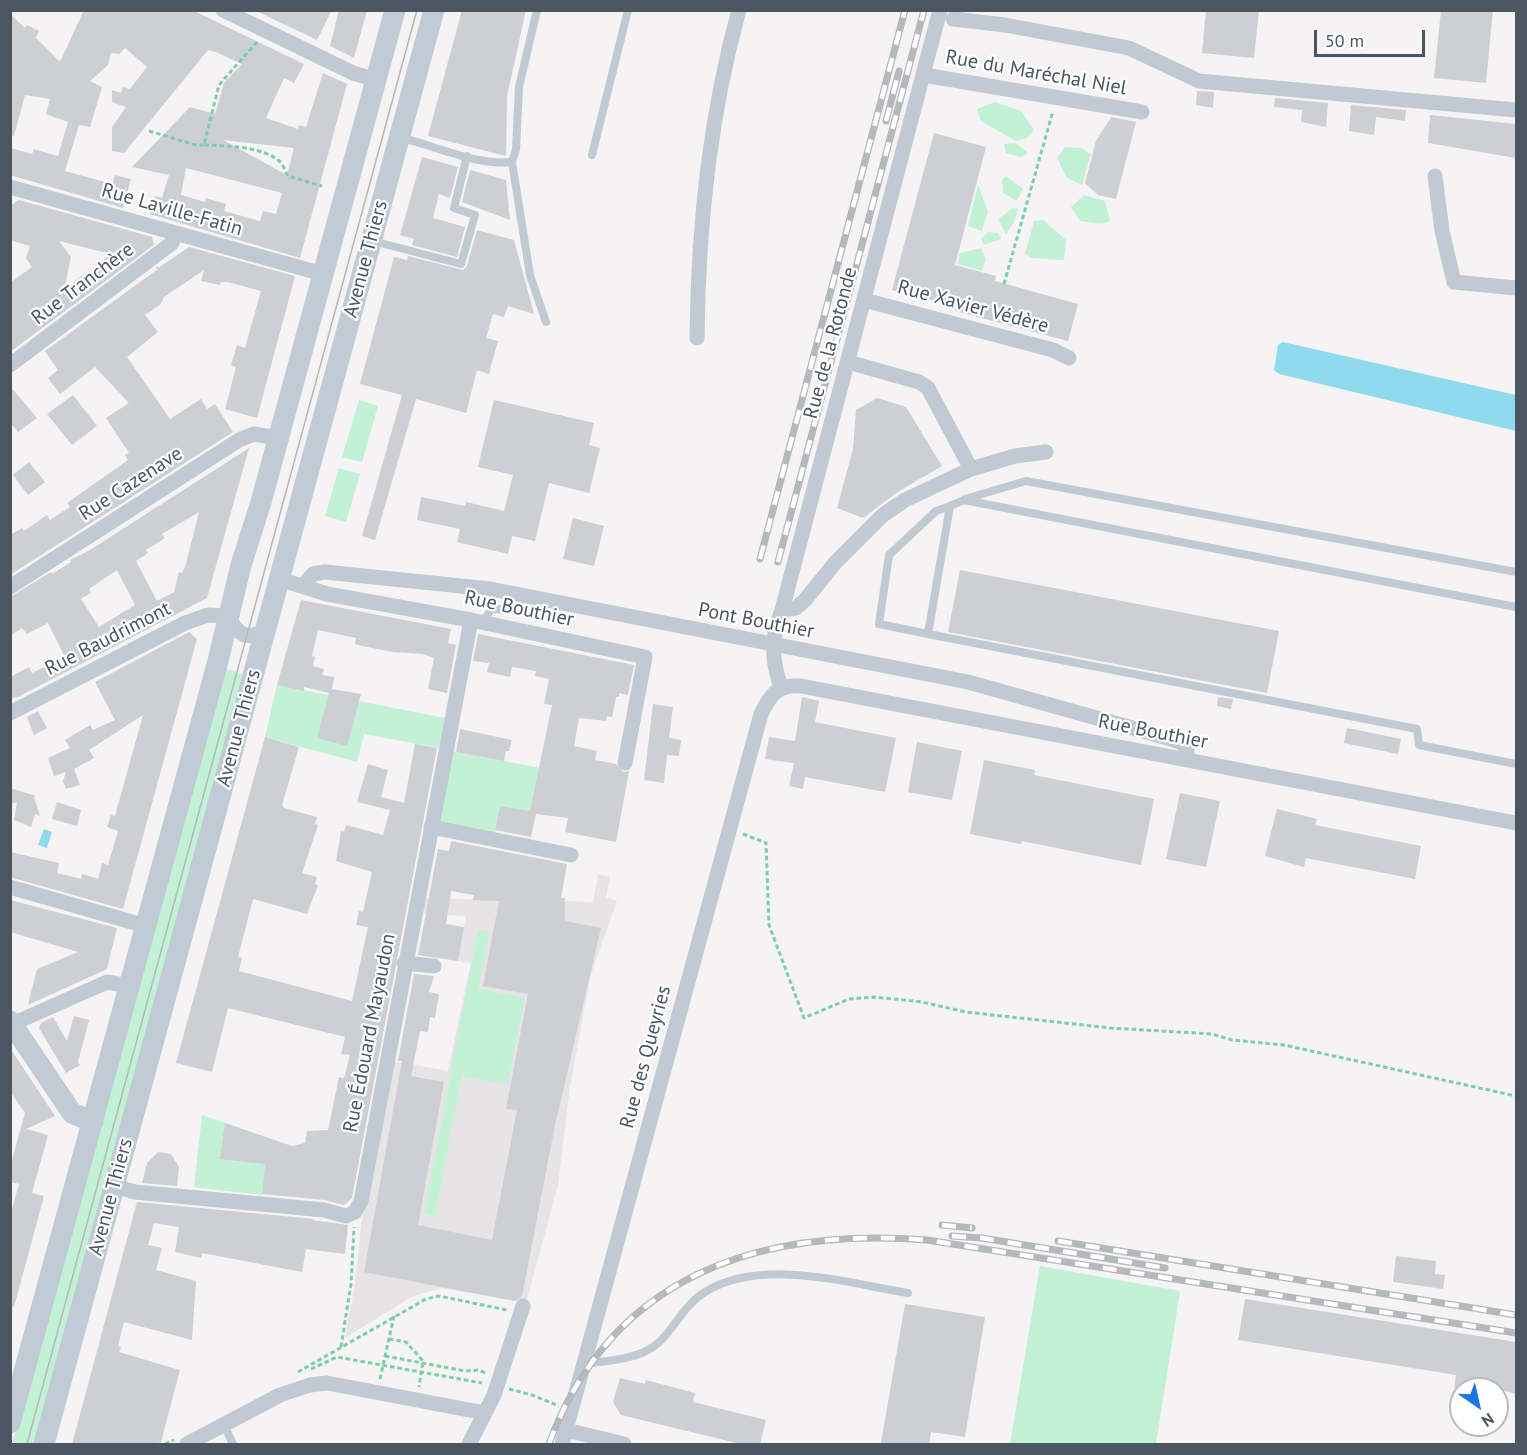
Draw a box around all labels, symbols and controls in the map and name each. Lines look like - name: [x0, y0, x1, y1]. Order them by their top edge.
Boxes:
- scale bar: [1317, 18, 1428, 56]
- text: 50 m: [1325, 29, 1364, 52]
- street label: Rue du Maréchal Niel: [944, 45, 1128, 101]
- street label: Rue Laville-Fatin: [99, 178, 245, 242]
- street label: Avenue Thiers: [339, 198, 393, 320]
- street label: Rue Tranchère: [27, 238, 139, 330]
- street label: Rue de la Rotonde: [799, 264, 863, 422]
- street label: Rue Xavier Védère: [895, 275, 1051, 339]
- street label: Rue Cazenave: [75, 442, 187, 526]
- street label: Rue Bouthier: [462, 586, 576, 632]
- street label: Rue Baudrimont: [41, 597, 175, 681]
- street label: Pont Bouthier: [696, 598, 816, 644]
- street label: Avenue Thiers: [212, 667, 266, 789]
- street label: Rue Bouthier: [1096, 710, 1210, 754]
- street label: Rue Édouard Mayaudon: [339, 932, 401, 1134]
- street label: Rue des Queyries: [615, 983, 677, 1131]
- street label: Avenue Thiers: [84, 1136, 138, 1258]
- north arrow: [1449, 1377, 1509, 1437]
- text: N: [1478, 1409, 1498, 1431]

